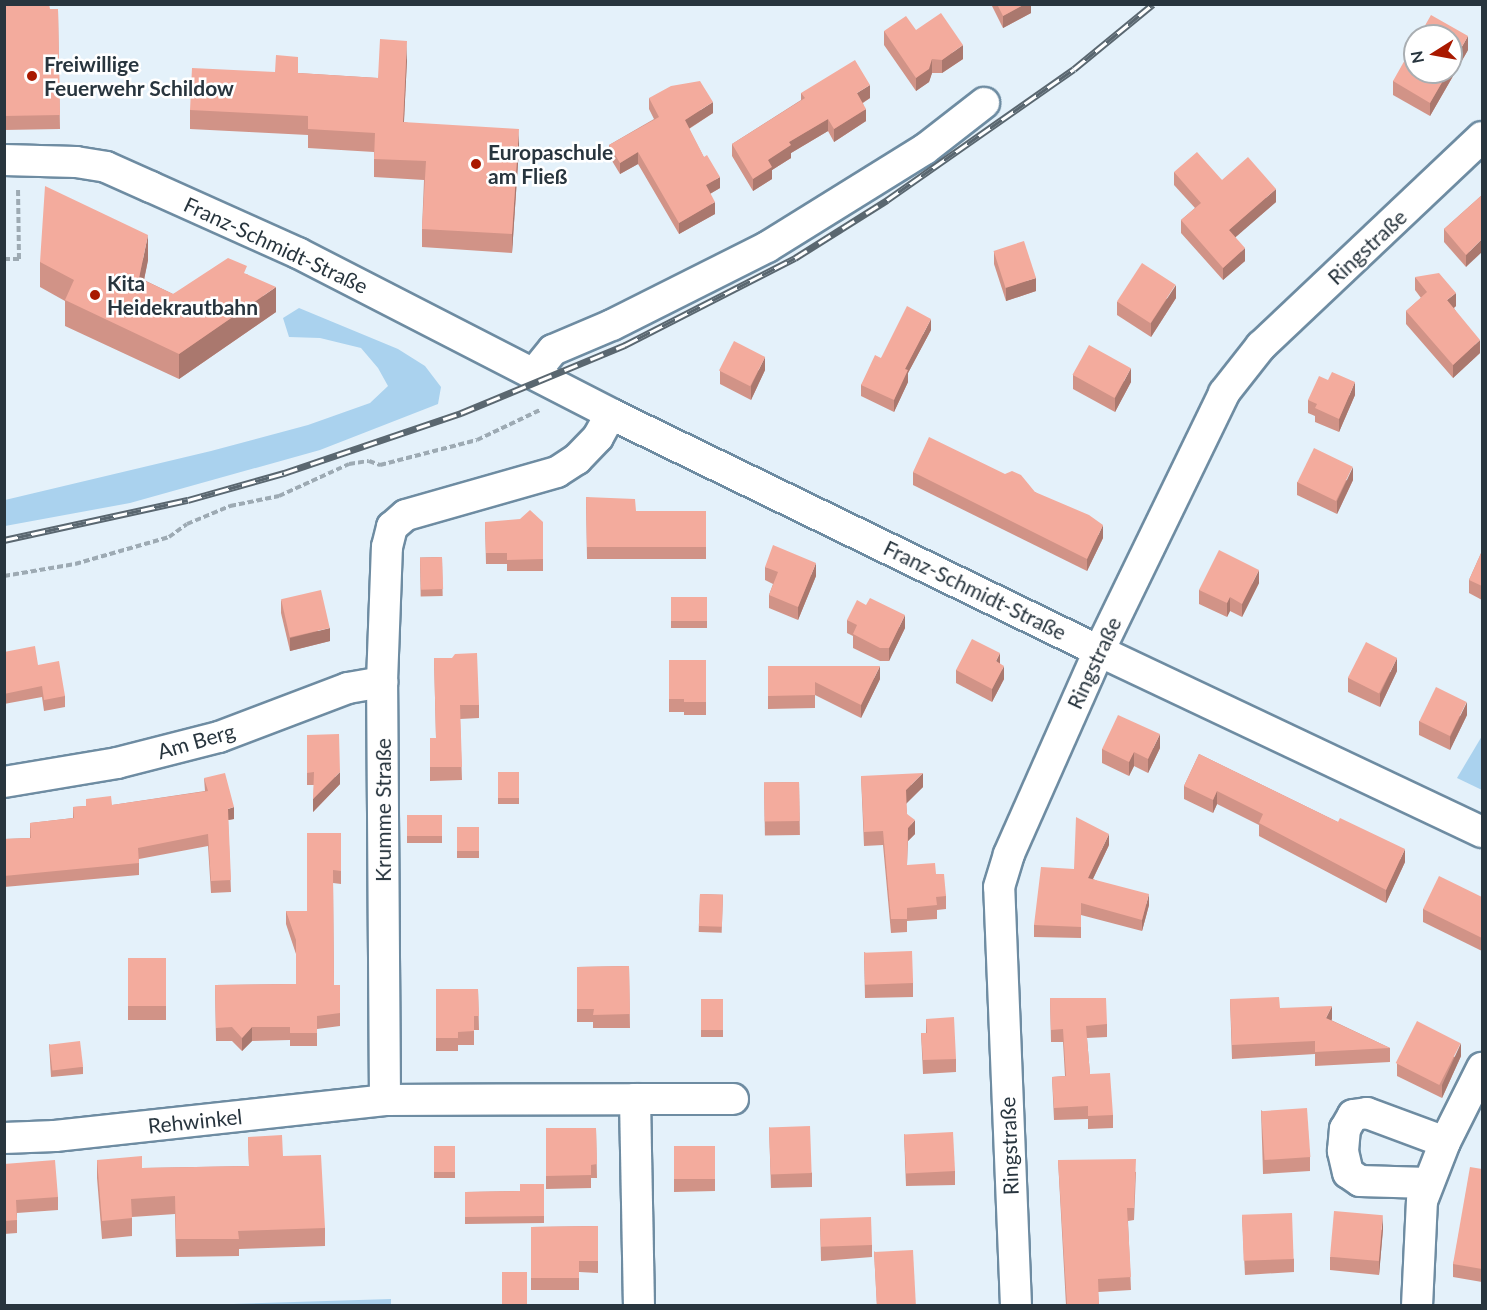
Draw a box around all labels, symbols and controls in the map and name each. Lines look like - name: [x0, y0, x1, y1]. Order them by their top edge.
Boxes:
- north arrow: [1403, 24, 1463, 84]
- text: N: [1406, 49, 1427, 65]
- place label: Freiwillige Feuerwehr Schildow: [44, 51, 234, 101]
- marker: Freiwillige Feuerwehr Schildow: [25, 69, 39, 83]
- place label: Europaschule am Fließ: [488, 139, 613, 189]
- marker: Europaschule am Fließ: [469, 157, 483, 171]
- street label: Franz-Schmidt-Straße: [180, 191, 372, 299]
- street label: Ringstraße: [1322, 204, 1412, 290]
- place label: Kita Heidekrautbahn: [107, 270, 258, 320]
- marker: Kita Heidekrautbahn: [88, 288, 102, 302]
- street label: Franz-Schmidt-Straße: [880, 535, 1070, 645]
- street label: Ringstraße: [1062, 613, 1126, 713]
- street label: Am Berg: [154, 718, 238, 764]
- street label: Krumme Straße: [370, 738, 396, 882]
- street label: Ringstraße: [995, 1096, 1023, 1196]
- street label: Rehwinkel: [147, 1104, 243, 1138]

